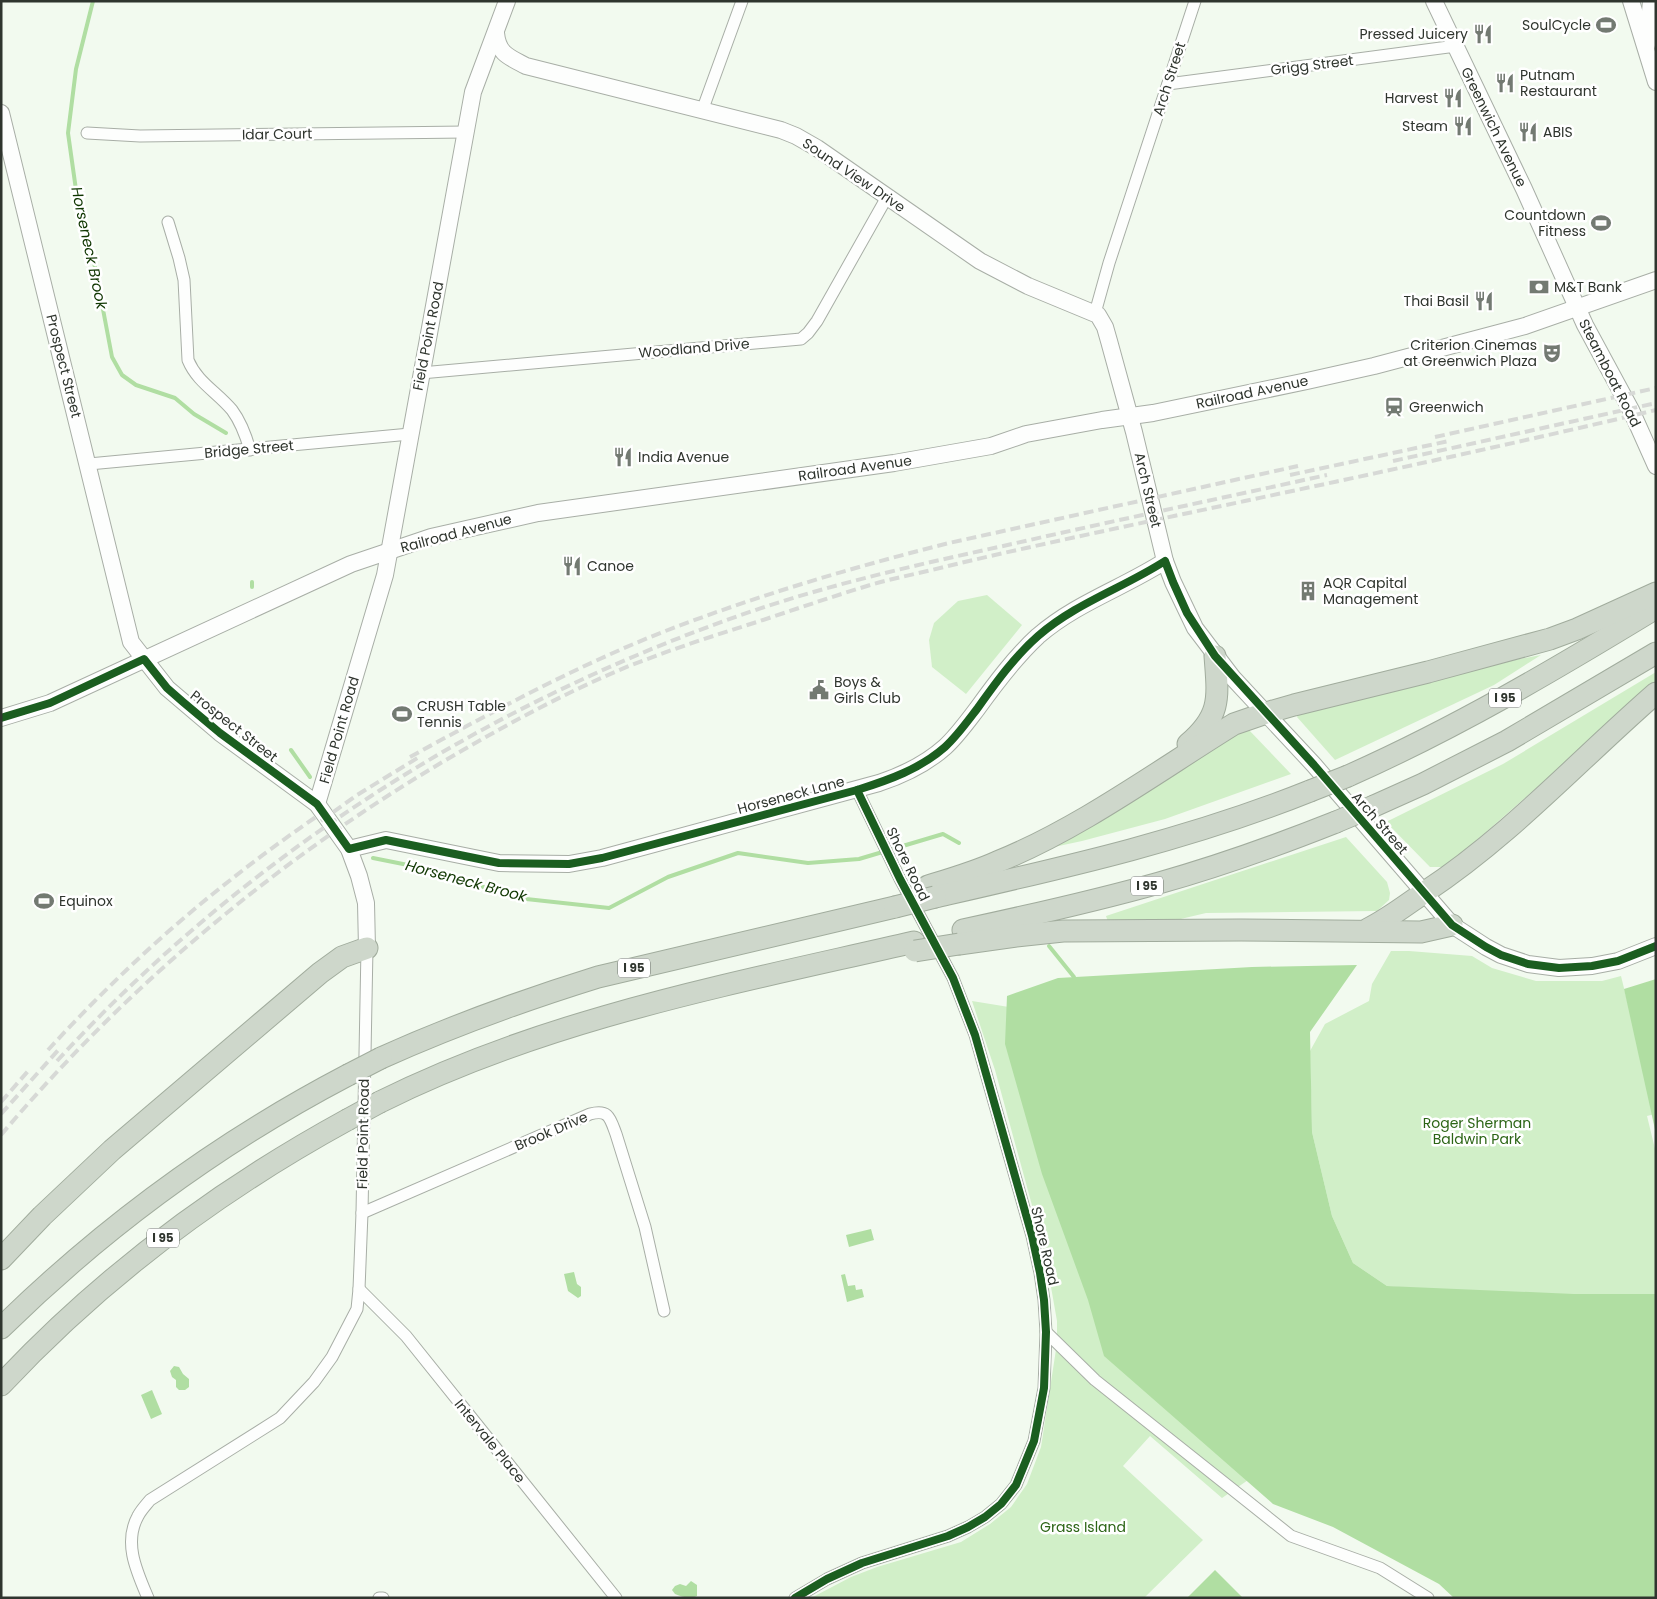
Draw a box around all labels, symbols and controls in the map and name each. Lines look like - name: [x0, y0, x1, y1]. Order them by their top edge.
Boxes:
- sports icon: SoulCycle: [1595, 14, 1617, 36]
- place label: SoulCycle: [1522, 15, 1591, 35]
- restaurant icon: Pressed Juicery: [1472, 23, 1494, 45]
- place label: Pressed Juicery: [1359, 24, 1468, 44]
- street label: Arch Street: [1148, 39, 1190, 119]
- street label: Grigg Street: [1269, 50, 1355, 80]
- street label: Greenwich Avenue: [1456, 64, 1532, 191]
- place label: Putnam Restaurant: [1520, 65, 1597, 101]
- restaurant icon: Putnam Restaurant: [1494, 72, 1516, 94]
- restaurant icon: Harvest: [1442, 87, 1464, 109]
- place label: Harvest: [1385, 88, 1438, 108]
- restaurant icon: Steam: [1452, 115, 1474, 137]
- place label: Steam: [1402, 116, 1448, 136]
- restaurant icon: ABIS: [1517, 121, 1539, 143]
- place label: ABIS: [1543, 122, 1573, 142]
- street label: Idar Court: [242, 123, 312, 145]
- street label: Sound View Drive: [799, 133, 910, 217]
- water label: Horseneck Brook: [66, 185, 113, 312]
- place label: Countdown Fitness: [1504, 205, 1586, 241]
- sports icon: Countdown Fitness: [1590, 212, 1612, 234]
- bank icon: M&T Bank: [1528, 276, 1550, 298]
- place label: M&T Bank: [1554, 277, 1623, 297]
- street label: Field Point Road: [408, 280, 448, 392]
- restaurant icon: Thai Basil: [1473, 290, 1495, 312]
- place label: Thai Basil: [1404, 291, 1469, 311]
- street label: Prospect Street: [41, 312, 87, 420]
- street label: Steamboat Road: [1574, 315, 1646, 431]
- street label: Woodland Drive: [638, 333, 751, 363]
- place label: Criterion Cinemas at Greenwich Plaza: [1403, 335, 1537, 371]
- theatre icon: Criterion Cinemas at Greenwich Plaza: [1541, 342, 1563, 364]
- street label: Railroad Avenue: [1194, 370, 1310, 414]
- station icon: Greenwich: [1383, 396, 1405, 418]
- place label: Greenwich: [1409, 397, 1484, 417]
- street label: Bridge Street: [204, 435, 294, 463]
- restaurant icon: India Avenue: [612, 446, 634, 468]
- place label: India Avenue: [638, 447, 729, 467]
- street label: Railroad Avenue: [797, 450, 913, 486]
- street label: Arch Street: [1130, 450, 1166, 530]
- street label: Railroad Avenue: [398, 508, 514, 557]
- restaurant icon: Canoe: [561, 555, 583, 577]
- place label: Canoe: [587, 556, 634, 576]
- place label: AQR Capital Management: [1323, 573, 1418, 609]
- building icon: AQR Capital Management: [1297, 580, 1319, 602]
- place label: Boys & Girls Club: [834, 672, 901, 708]
- street label: Field Point Road: [314, 674, 364, 786]
- public building icon: Boys & Girls Club: [808, 679, 830, 701]
- street label: Prospect Street: [186, 685, 282, 767]
- road number: I 95: [1489, 688, 1521, 708]
- place label: CRUSH Table Tennis: [417, 696, 506, 732]
- sports icon: CRUSH Table Tennis: [391, 703, 413, 725]
- street label: Horseneck Lane: [735, 771, 847, 819]
- street label: Arch Street: [1347, 787, 1413, 859]
- street label: Shore Road: [881, 824, 935, 904]
- water label: Horseneck Brook: [403, 854, 530, 907]
- road number: I 95: [1131, 876, 1163, 896]
- sports icon: Equinox: [33, 890, 55, 912]
- place label: Equinox: [59, 891, 113, 911]
- road number: I 95: [618, 958, 650, 978]
- street label: Field Point Road: [352, 1079, 374, 1189]
- street label: Brook Drive: [511, 1106, 591, 1155]
- park label: Roger Sherman Baldwin Park: [1423, 1113, 1531, 1149]
- street label: Shore Road: [1026, 1205, 1064, 1287]
- road number: I 95: [147, 1228, 179, 1248]
- street label: Intervale Place: [450, 1395, 530, 1487]
- park label: Grass Island: [1040, 1517, 1126, 1537]

